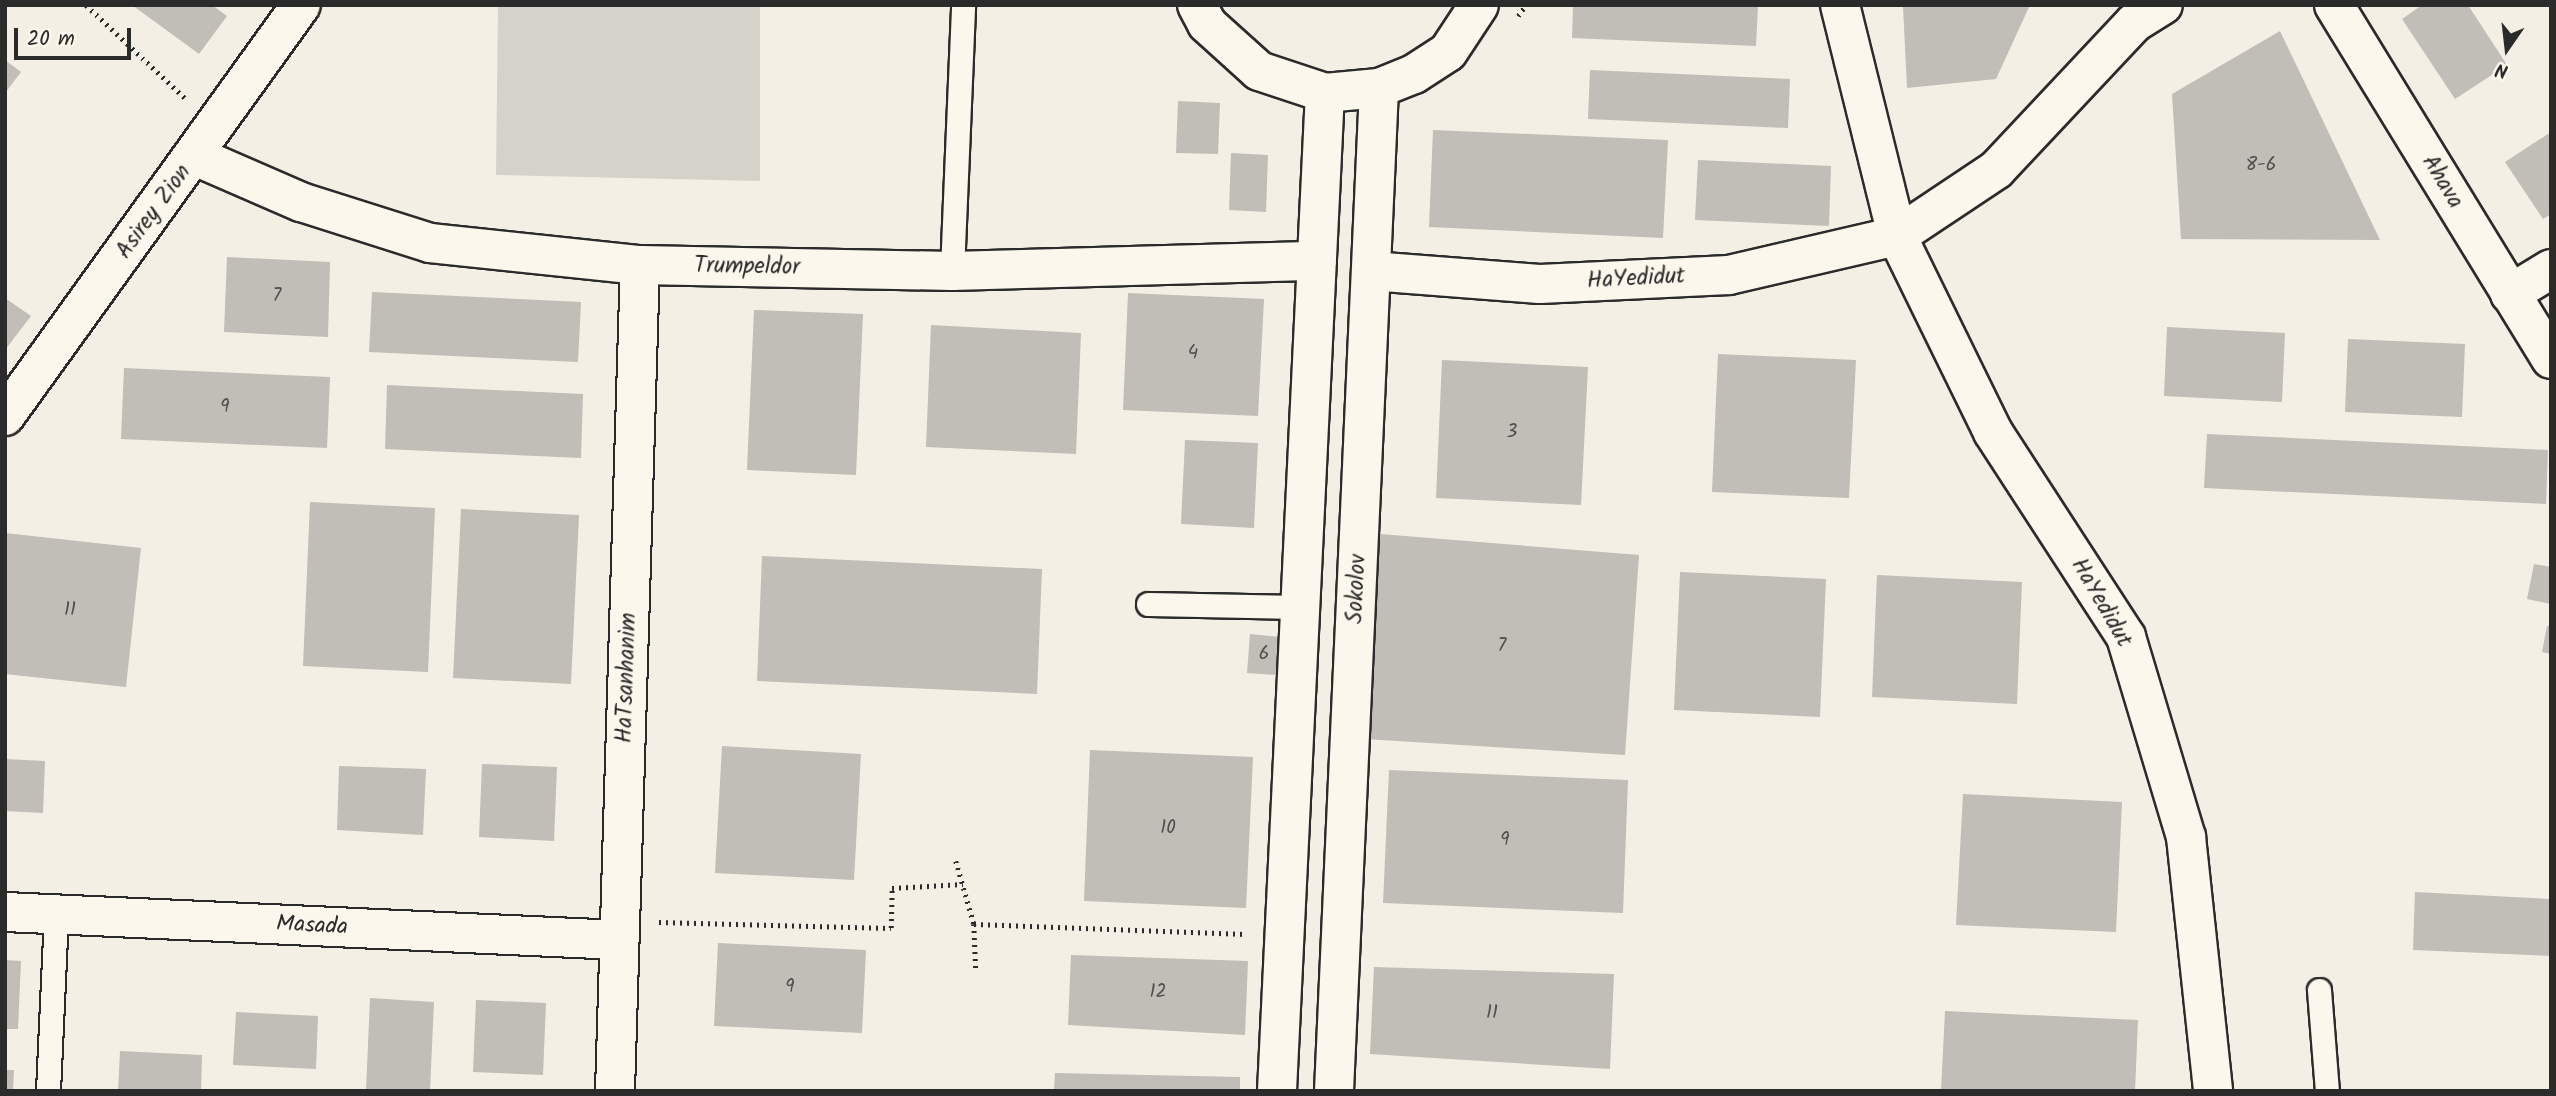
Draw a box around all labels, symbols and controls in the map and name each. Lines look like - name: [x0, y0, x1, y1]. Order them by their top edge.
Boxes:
- scale bar: [18, 14, 135, 58]
- north arrow: [2472, 14, 2542, 84]
- text: 20 m: [27, 23, 75, 56]
- text: N: [2492, 53, 2511, 85]
- street label: Ahava: [2415, 150, 2469, 214]
- house number: 8-6: [2246, 155, 2276, 177]
- street label: Asirey Zion: [111, 160, 197, 264]
- street label: Trumpeldor: [694, 252, 800, 282]
- street label: HaYedidut: [1586, 263, 1686, 295]
- house number: 7: [273, 286, 281, 308]
- house number: 4: [1188, 343, 1198, 365]
- house number: 9: [220, 397, 230, 419]
- house number: 3: [1507, 422, 1517, 444]
- street label: Sokolov: [1341, 554, 1373, 624]
- street label: HaYedidut: [2065, 554, 2137, 652]
- house number: 11: [64, 600, 76, 622]
- street label: HaTsanhanim: [611, 612, 643, 744]
- house number: 7: [1498, 636, 1506, 658]
- house number: 6: [1259, 644, 1269, 666]
- house number: 10: [1160, 818, 1176, 840]
- house number: 9: [1500, 830, 1510, 852]
- street label: Masada: [275, 910, 349, 942]
- house number: 9: [785, 977, 795, 999]
- house number: 12: [1149, 982, 1167, 1004]
- house number: 11: [1486, 1003, 1498, 1025]

